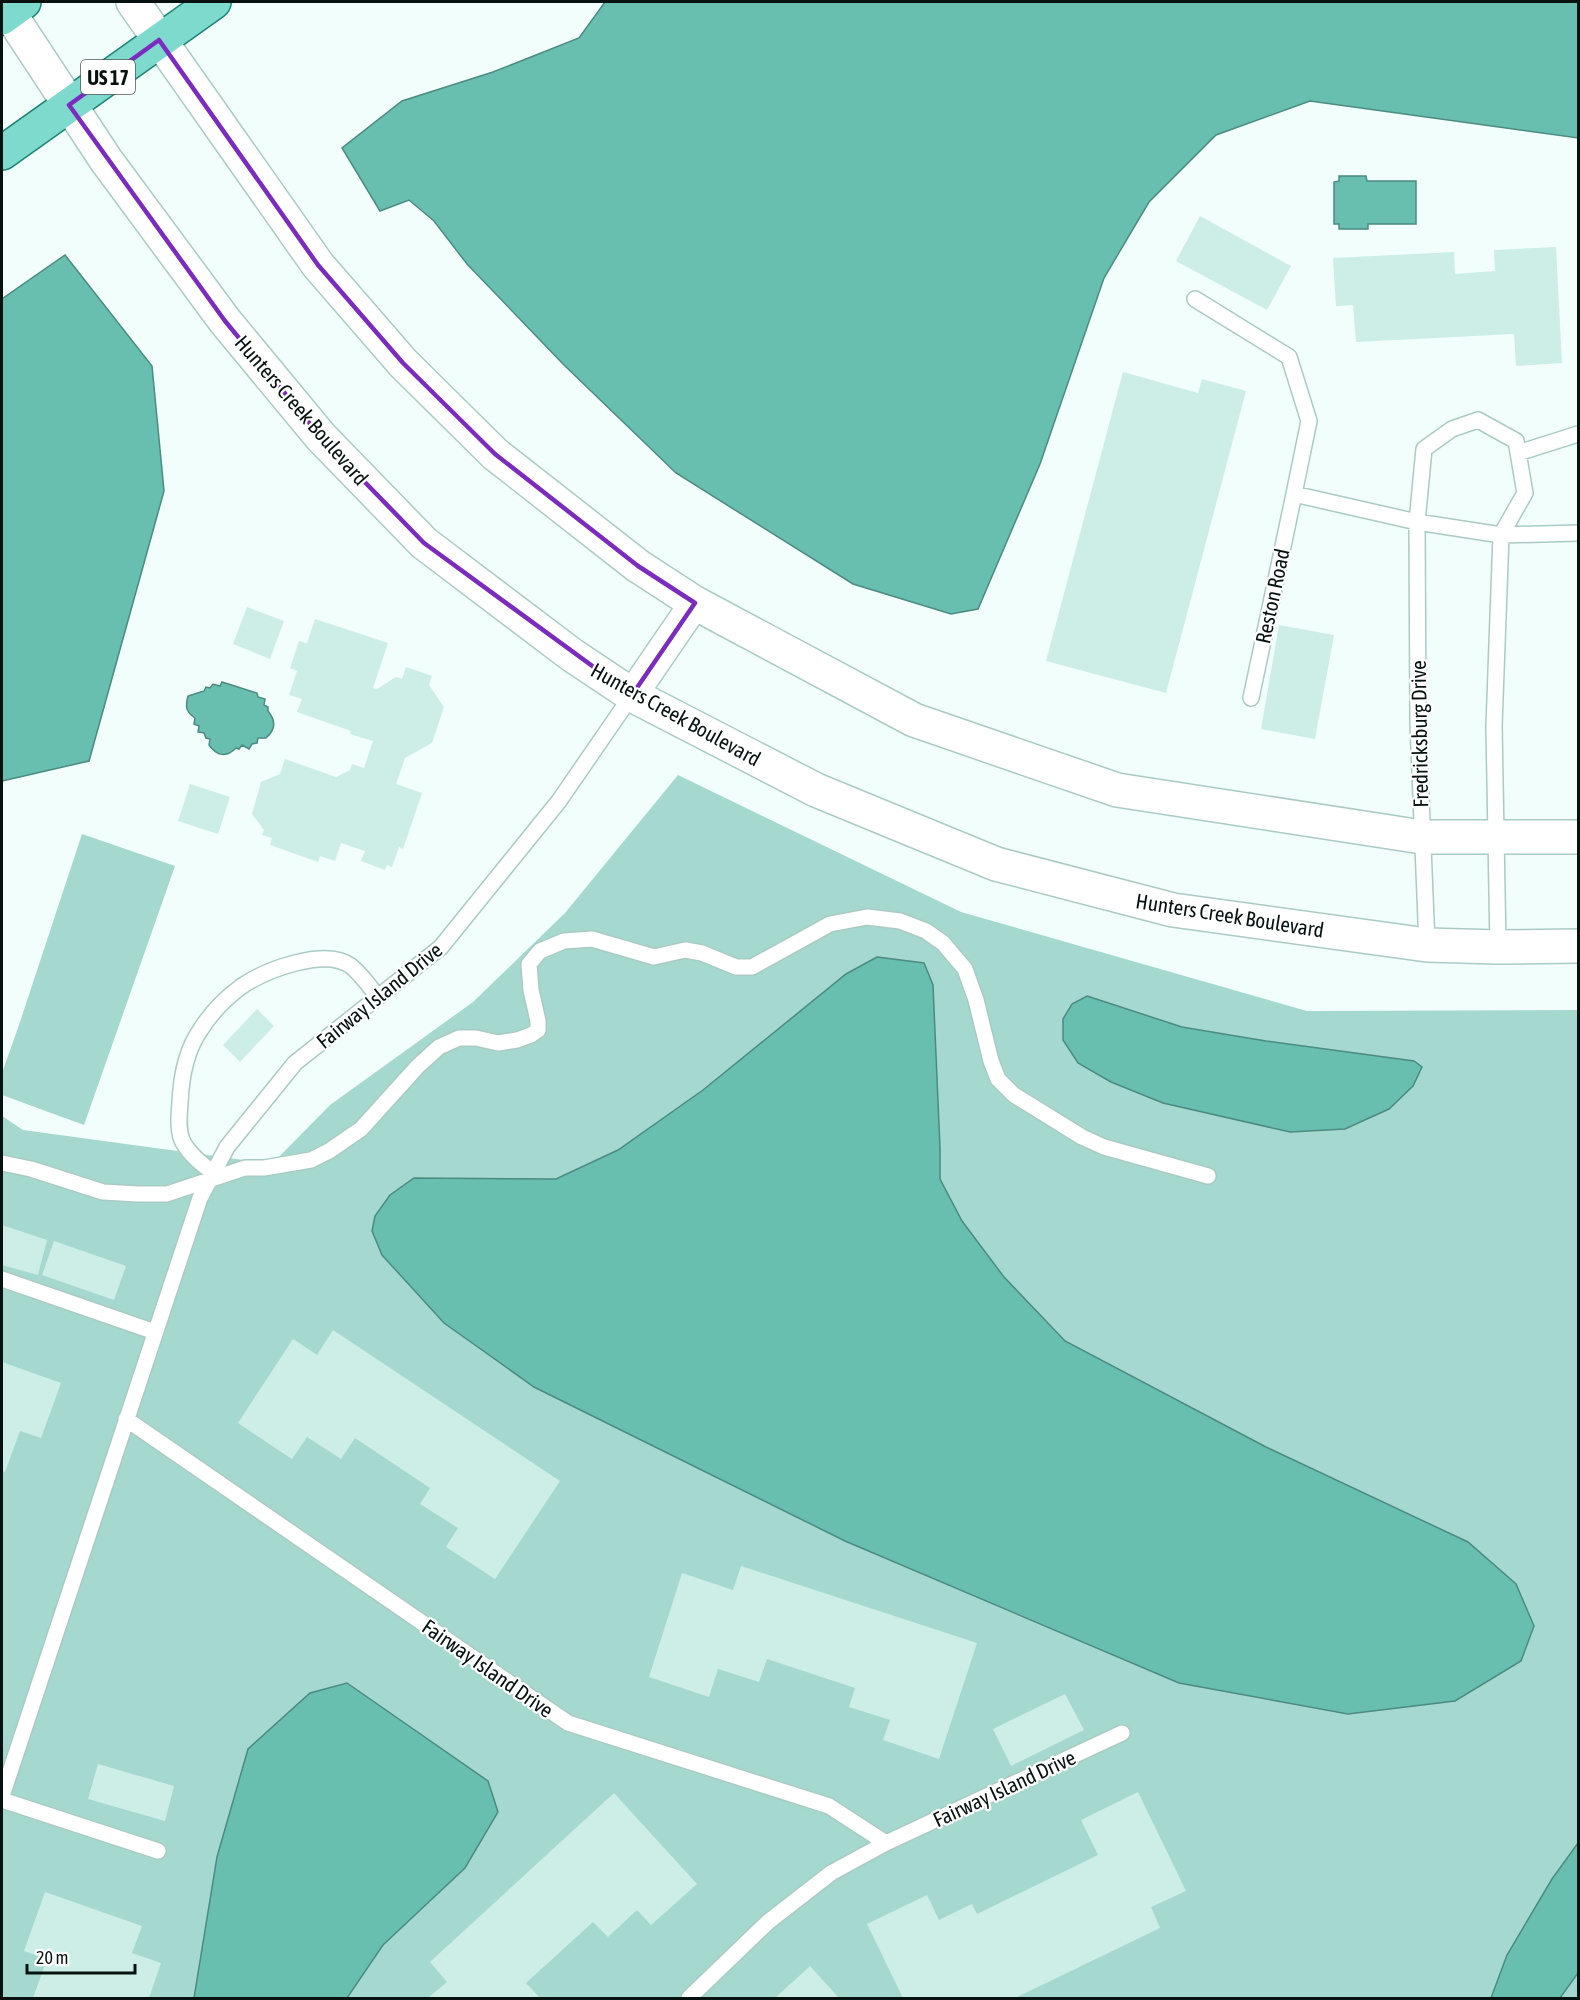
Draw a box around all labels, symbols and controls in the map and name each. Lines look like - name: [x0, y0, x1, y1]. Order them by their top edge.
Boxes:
- road number: US 17: [81, 60, 135, 94]
- street label: Hunters Creek Boulevard: [231, 330, 373, 490]
- street label: Reston Road: [1250, 546, 1294, 646]
- street label: Hunters Creek Boulevard: [587, 657, 765, 771]
- street label: Fredricksburg Drive: [1406, 660, 1432, 808]
- street label: Hunters Creek Boulevard: [1134, 888, 1326, 942]
- street label: Fairway Island Drive: [311, 937, 447, 1053]
- street label: Fairway Island Drive: [418, 1614, 558, 1722]
- street label: Fairway Island Drive: [929, 1745, 1079, 1831]
- scale bar: [27, 1937, 135, 1975]
- text: 20 m: [36, 1947, 68, 1968]

